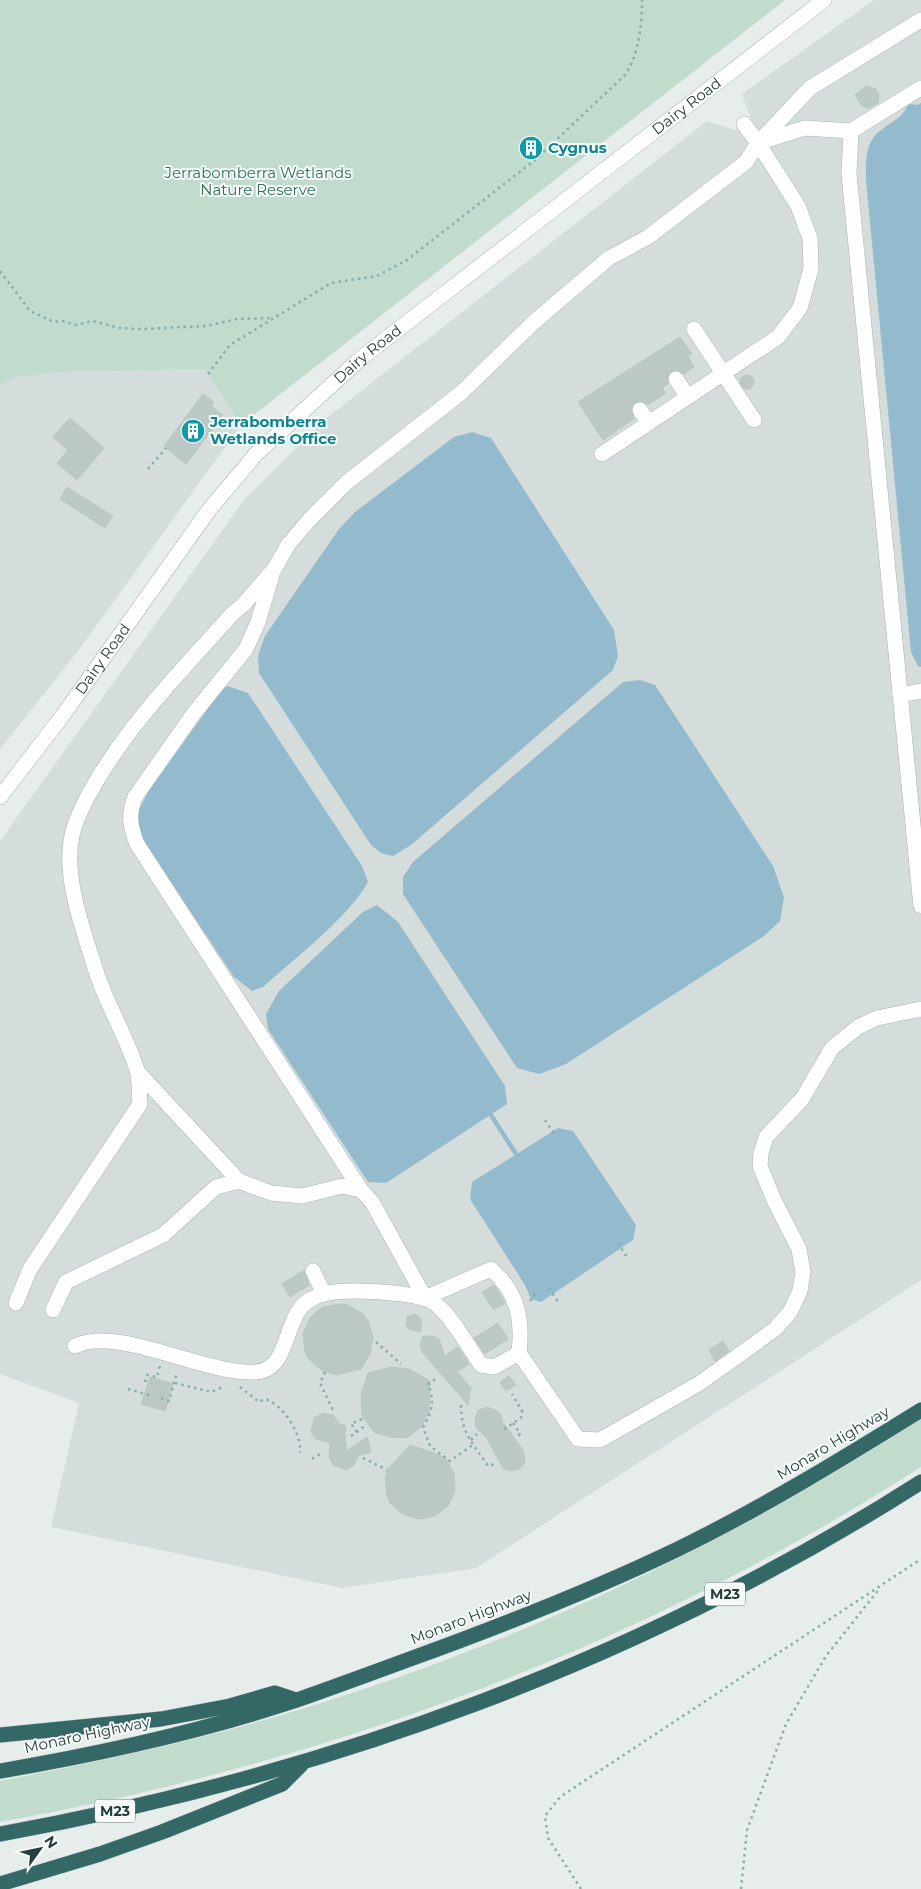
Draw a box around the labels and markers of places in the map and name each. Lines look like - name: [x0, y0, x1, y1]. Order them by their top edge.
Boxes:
- building icon: Cygnus: [518, 135, 544, 161]
- place label: Cygnus: [548, 138, 607, 157]
- place label: Jerrabomberra Wetlands Office: [209, 412, 336, 448]
- building icon: Jerrabomberra Wetlands Office: [180, 418, 206, 444]

